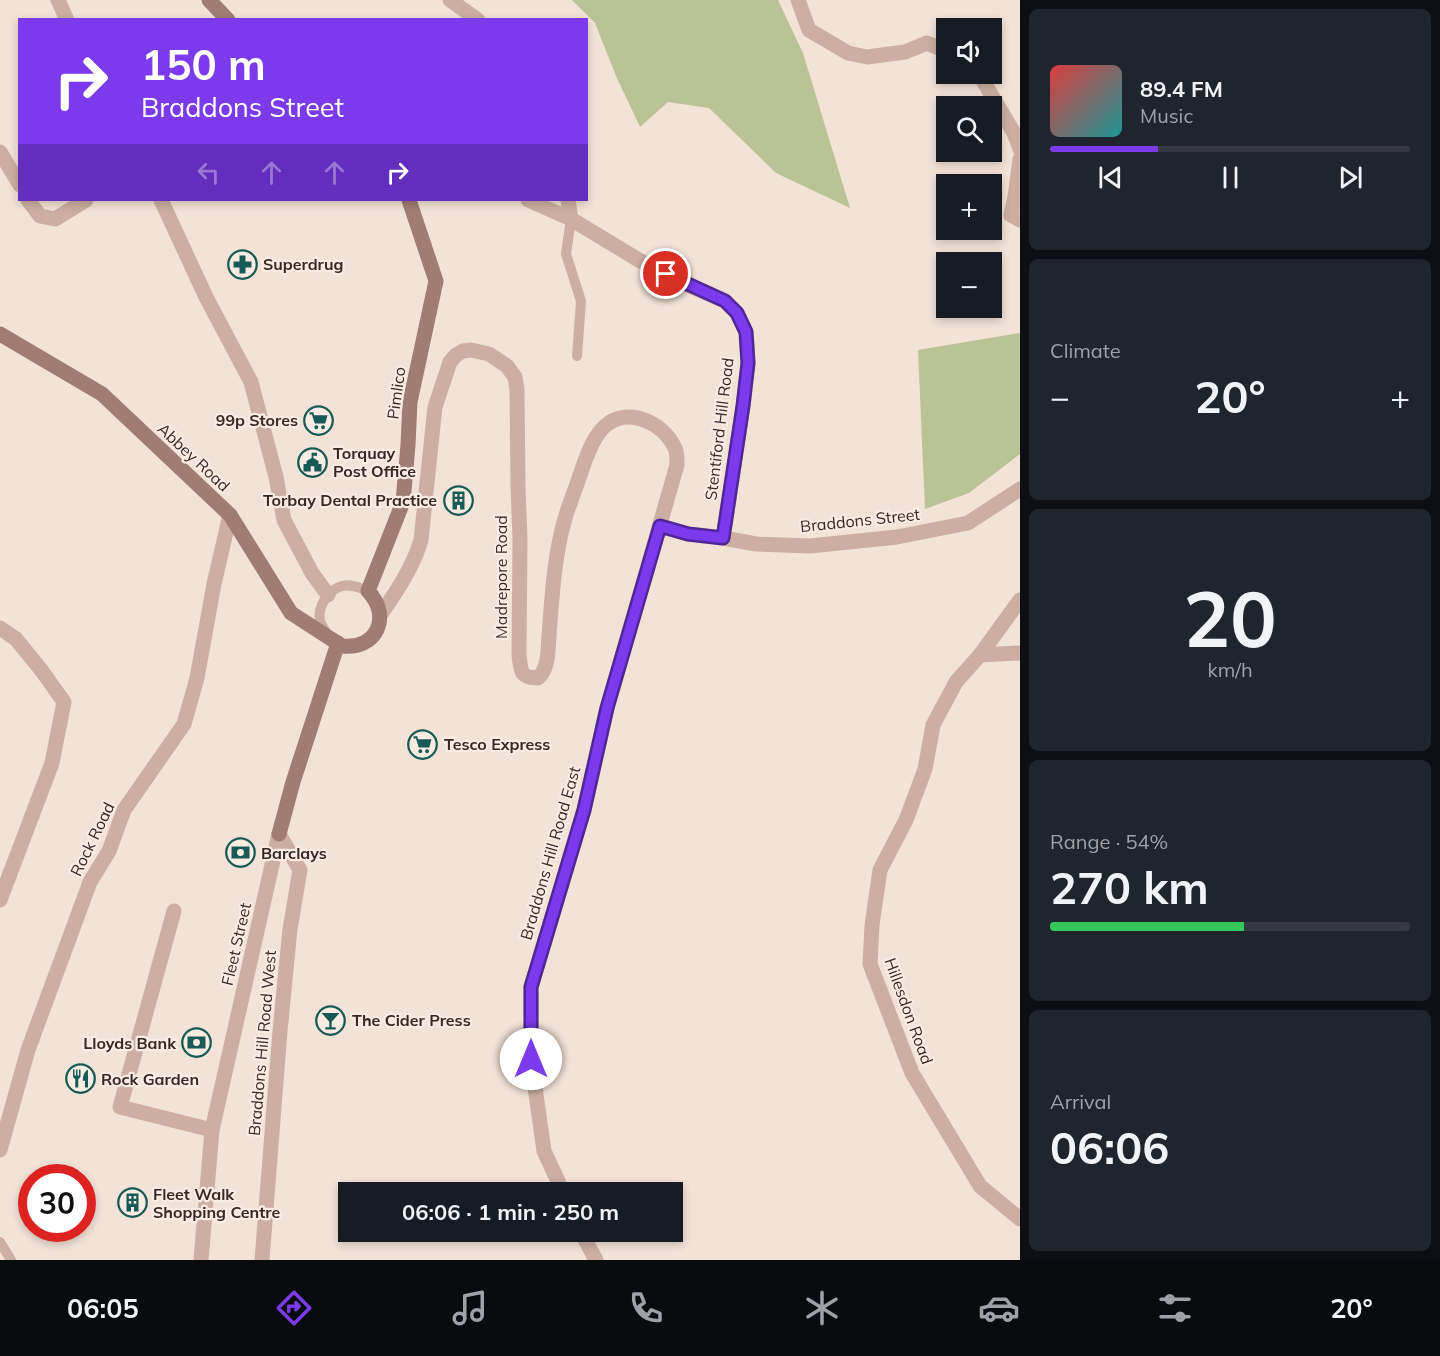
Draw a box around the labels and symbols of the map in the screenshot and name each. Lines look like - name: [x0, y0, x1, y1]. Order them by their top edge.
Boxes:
- pharmacy icon: Superdrug: [226, 248, 258, 280]
- pin: [640, 248, 691, 299]
- place label: Superdrug: [263, 254, 343, 274]
- street label: Stentiford Hill Road: [700, 356, 738, 502]
- street label: Pimlico: [382, 365, 410, 421]
- supermarket icon: 99p Stores: [303, 404, 335, 436]
- place label: 99p Stores: [216, 410, 298, 430]
- street label: Abbey Road: [154, 418, 234, 496]
- place label: Torquay Post Office: [333, 443, 416, 481]
- public building icon: Torquay Post Office: [296, 446, 328, 478]
- building icon: Torbay Dental Practice: [442, 484, 474, 516]
- place label: Torbay Dental Practice: [263, 490, 437, 510]
- street label: Braddons Street: [799, 504, 921, 536]
- street label: Madrepore Road: [491, 515, 511, 639]
- supermarket icon: Tesco Express: [407, 728, 439, 760]
- place label: Tesco Express: [444, 734, 550, 754]
- street label: Braddons Hill Road East: [516, 764, 584, 942]
- street label: Rock Road: [66, 799, 118, 879]
- bank icon: Barclays: [224, 837, 256, 869]
- place label: Barclays: [261, 843, 327, 863]
- street label: Fleet Street: [217, 900, 255, 987]
- street label: Braddons Hill Road West: [244, 949, 280, 1137]
- street label: Hillesdon Road: [880, 955, 938, 1067]
- bar icon: The Cider Press: [315, 1004, 347, 1036]
- place label: The Cider Press: [352, 1010, 471, 1030]
- bank icon: Lloyds Bank: [181, 1027, 213, 1059]
- position arrow: [499, 1027, 563, 1091]
- place label: Lloyds Bank: [83, 1033, 177, 1053]
- restaurant icon: Rock Garden: [64, 1063, 96, 1095]
- place label: Rock Garden: [101, 1069, 199, 1089]
- speed limit sign: 30: [18, 1164, 96, 1242]
- place label: Fleet Walk Shopping Centre: [153, 1184, 280, 1222]
- building icon: Fleet Walk Shopping Centre: [116, 1187, 148, 1219]

